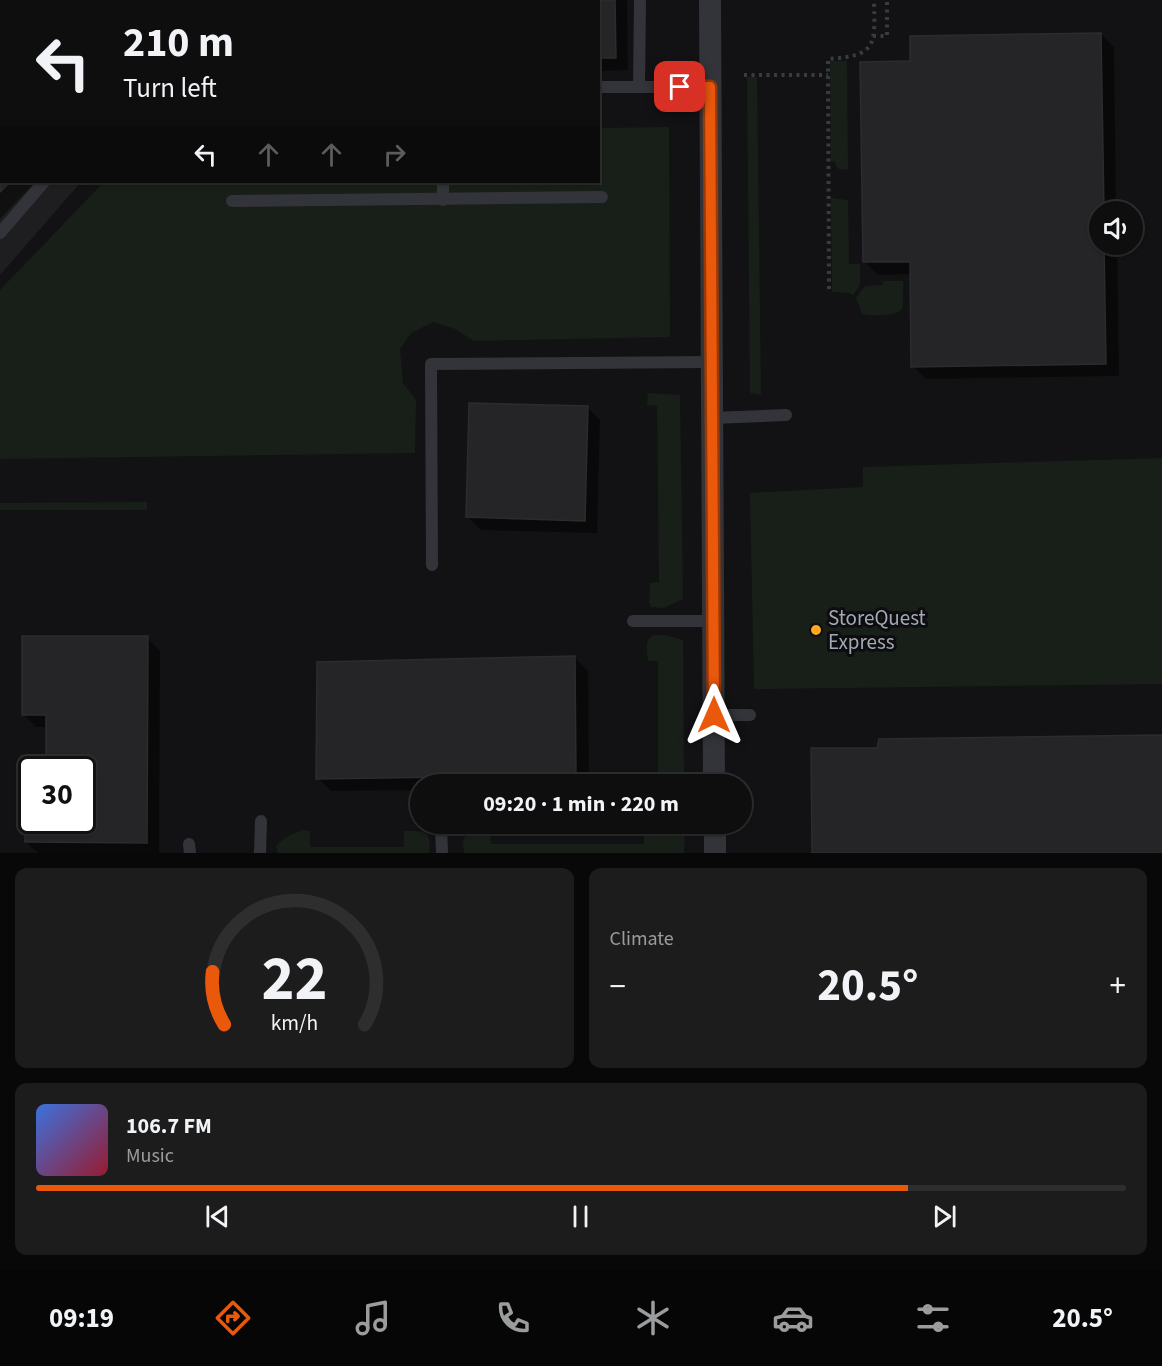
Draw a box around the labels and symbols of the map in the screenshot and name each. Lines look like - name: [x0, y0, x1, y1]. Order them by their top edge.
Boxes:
- pin: [654, 61, 705, 112]
- place label: StoreQuest Express: [828, 603, 926, 657]
- marker: StoreQuest Express: [809, 623, 823, 637]
- position arrow: [682, 683, 746, 747]
- speed limit sign: 30: [18, 756, 96, 834]

